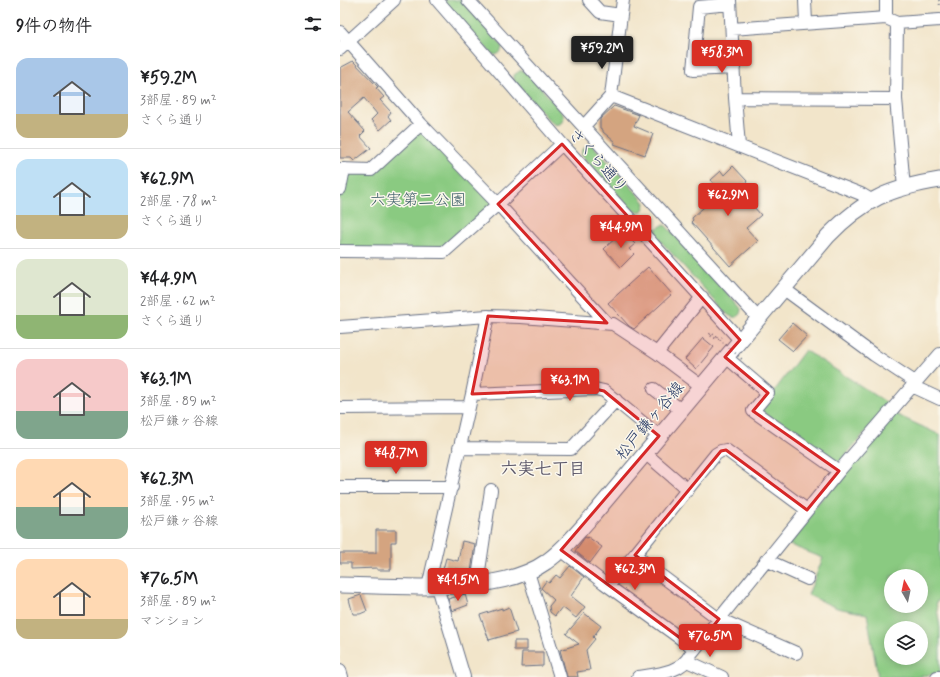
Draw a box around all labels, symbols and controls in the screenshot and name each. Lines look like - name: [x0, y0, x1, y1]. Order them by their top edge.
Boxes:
- icon: filters: [302, 13, 324, 35]
- text: 9件の物件: [16, 15, 92, 37]
- pin: ¥59.2M: [569, 36, 635, 70]
- text: ¥59.2M: [580, 40, 624, 57]
- pin: ¥58.3M: [689, 40, 755, 74]
- text: ¥58.3M: [701, 44, 743, 61]
- text: ¥59.2M: [140, 67, 197, 89]
- icon: home: [48, 74, 96, 122]
- text: 3部屋 · 89 m²: [140, 92, 217, 109]
- text: さくら通り: [140, 112, 205, 129]
- street label: さくら通り: [563, 124, 632, 198]
- text: ¥62.9M: [140, 168, 194, 190]
- icon: home: [48, 175, 96, 223]
- pin: ¥62.9M: [695, 183, 761, 217]
- text: ¥62.9M: [707, 187, 749, 204]
- park label: 六実第二公園: [370, 190, 466, 211]
- text: 2部屋 · 78 m²: [140, 193, 217, 210]
- text: さくら通り: [140, 213, 205, 230]
- pin: ¥44.9M: [588, 215, 654, 249]
- text: ¥44.9M: [599, 219, 643, 236]
- text: ¥44.9M: [140, 268, 197, 290]
- icon: home: [48, 275, 96, 323]
- text: 2部屋 · 62 m²: [140, 293, 216, 310]
- text: さくら通り: [140, 313, 205, 330]
- text: ¥63.1M: [140, 368, 192, 390]
- pin: ¥63.1M: [537, 368, 603, 402]
- text: ¥63.1M: [550, 372, 590, 389]
- icon: home: [48, 375, 96, 423]
- street label: 松戸鎌ヶ谷線: [611, 377, 689, 464]
- text: 3部屋 · 89 m²: [140, 393, 217, 410]
- text: 松戸鎌ヶ谷線: [140, 413, 218, 430]
- pin: ¥48.7M: [363, 441, 429, 475]
- text: ¥48.7M: [374, 445, 418, 462]
- district label: 六実七丁目: [501, 458, 586, 480]
- text: ¥62.3M: [140, 468, 194, 490]
- icon: home: [48, 475, 96, 523]
- text: 3部屋 · 95 m²: [140, 493, 215, 510]
- text: 松戸鎌ヶ谷線: [140, 513, 218, 530]
- pin: ¥62.3M: [602, 557, 668, 591]
- text: ¥62.3M: [614, 561, 656, 578]
- text: ¥76.5M: [140, 568, 198, 590]
- pin: ¥41.5M: [425, 568, 491, 602]
- north arrow: [884, 569, 928, 613]
- map controls: [884, 569, 928, 665]
- text: ¥41.5M: [437, 572, 479, 589]
- icon: home: [48, 575, 96, 623]
- text: 3部屋 · 89 m²: [140, 593, 217, 610]
- text: マンション: [140, 613, 204, 630]
- button: layers: [884, 621, 928, 665]
- pin: ¥76.5M: [677, 624, 743, 658]
- text: ¥76.5M: [688, 628, 732, 645]

